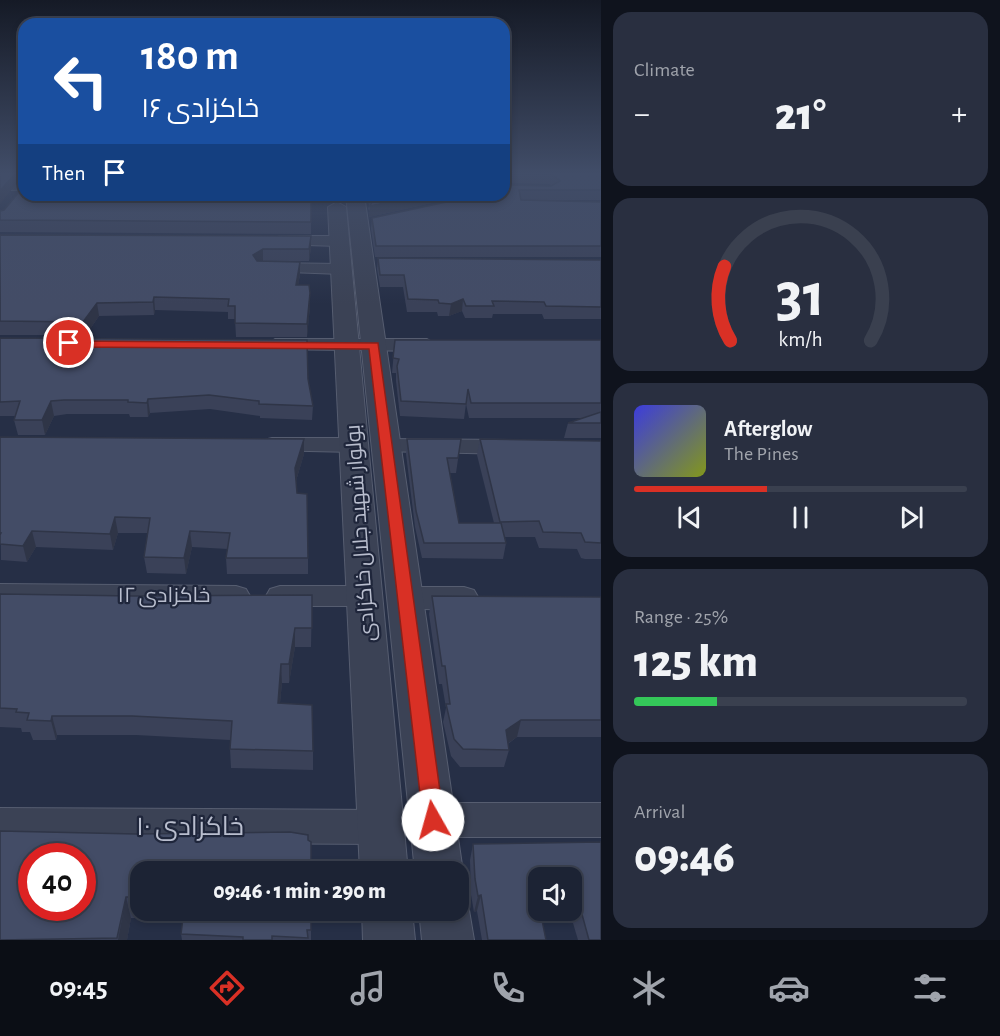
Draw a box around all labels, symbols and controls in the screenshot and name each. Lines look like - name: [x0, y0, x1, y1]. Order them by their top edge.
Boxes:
- text: 180 m: [141, 35, 239, 77]
- icon: left: [42, 42, 120, 120]
- text: Climate: [634, 60, 695, 80]
- text: 21°: [775, 93, 826, 138]
- text: خاکزادی ۱۶: [141, 95, 259, 122]
- text: −: [634, 98, 650, 131]
- text: +: [951, 98, 967, 131]
- icon: arrive: [98, 156, 131, 189]
- text: Then: [42, 162, 86, 184]
- text: 31: [776, 266, 825, 328]
- pin: [43, 317, 94, 368]
- icon: arrive: [52, 326, 85, 359]
- text: km/h: [778, 330, 823, 351]
- text: Afterglow: [724, 418, 812, 440]
- street label: بولوار شهید جلال خاکزادی: [342, 424, 381, 642]
- text: The Pines: [724, 444, 799, 464]
- icon: previous: [673, 501, 706, 534]
- icon: pause: [784, 501, 817, 534]
- icon: next: [895, 501, 928, 534]
- street label: خاکزادی ۱۲: [118, 585, 210, 608]
- text: Range · 25%: [634, 607, 728, 627]
- text: 125 km: [634, 640, 758, 685]
- position arrow: [401, 788, 465, 852]
- text: Arrival: [634, 802, 685, 822]
- street label: خاکزادی ۱۰: [136, 814, 244, 841]
- text: 09:46: [634, 835, 735, 880]
- speed limit sign: 40: [18, 843, 96, 921]
- map controls: [528, 867, 582, 921]
- button: sound: [528, 867, 582, 921]
- text: 09:46 · 1 min · 290 m: [213, 880, 386, 902]
- icon: directions: [206, 967, 248, 1009]
- icon: music: [347, 967, 389, 1009]
- icon: phone: [487, 967, 529, 1009]
- icon: climate: [628, 967, 670, 1009]
- icon: car: [768, 967, 810, 1009]
- icon: filters: [909, 967, 951, 1009]
- text: 09:45: [49, 974, 108, 1001]

